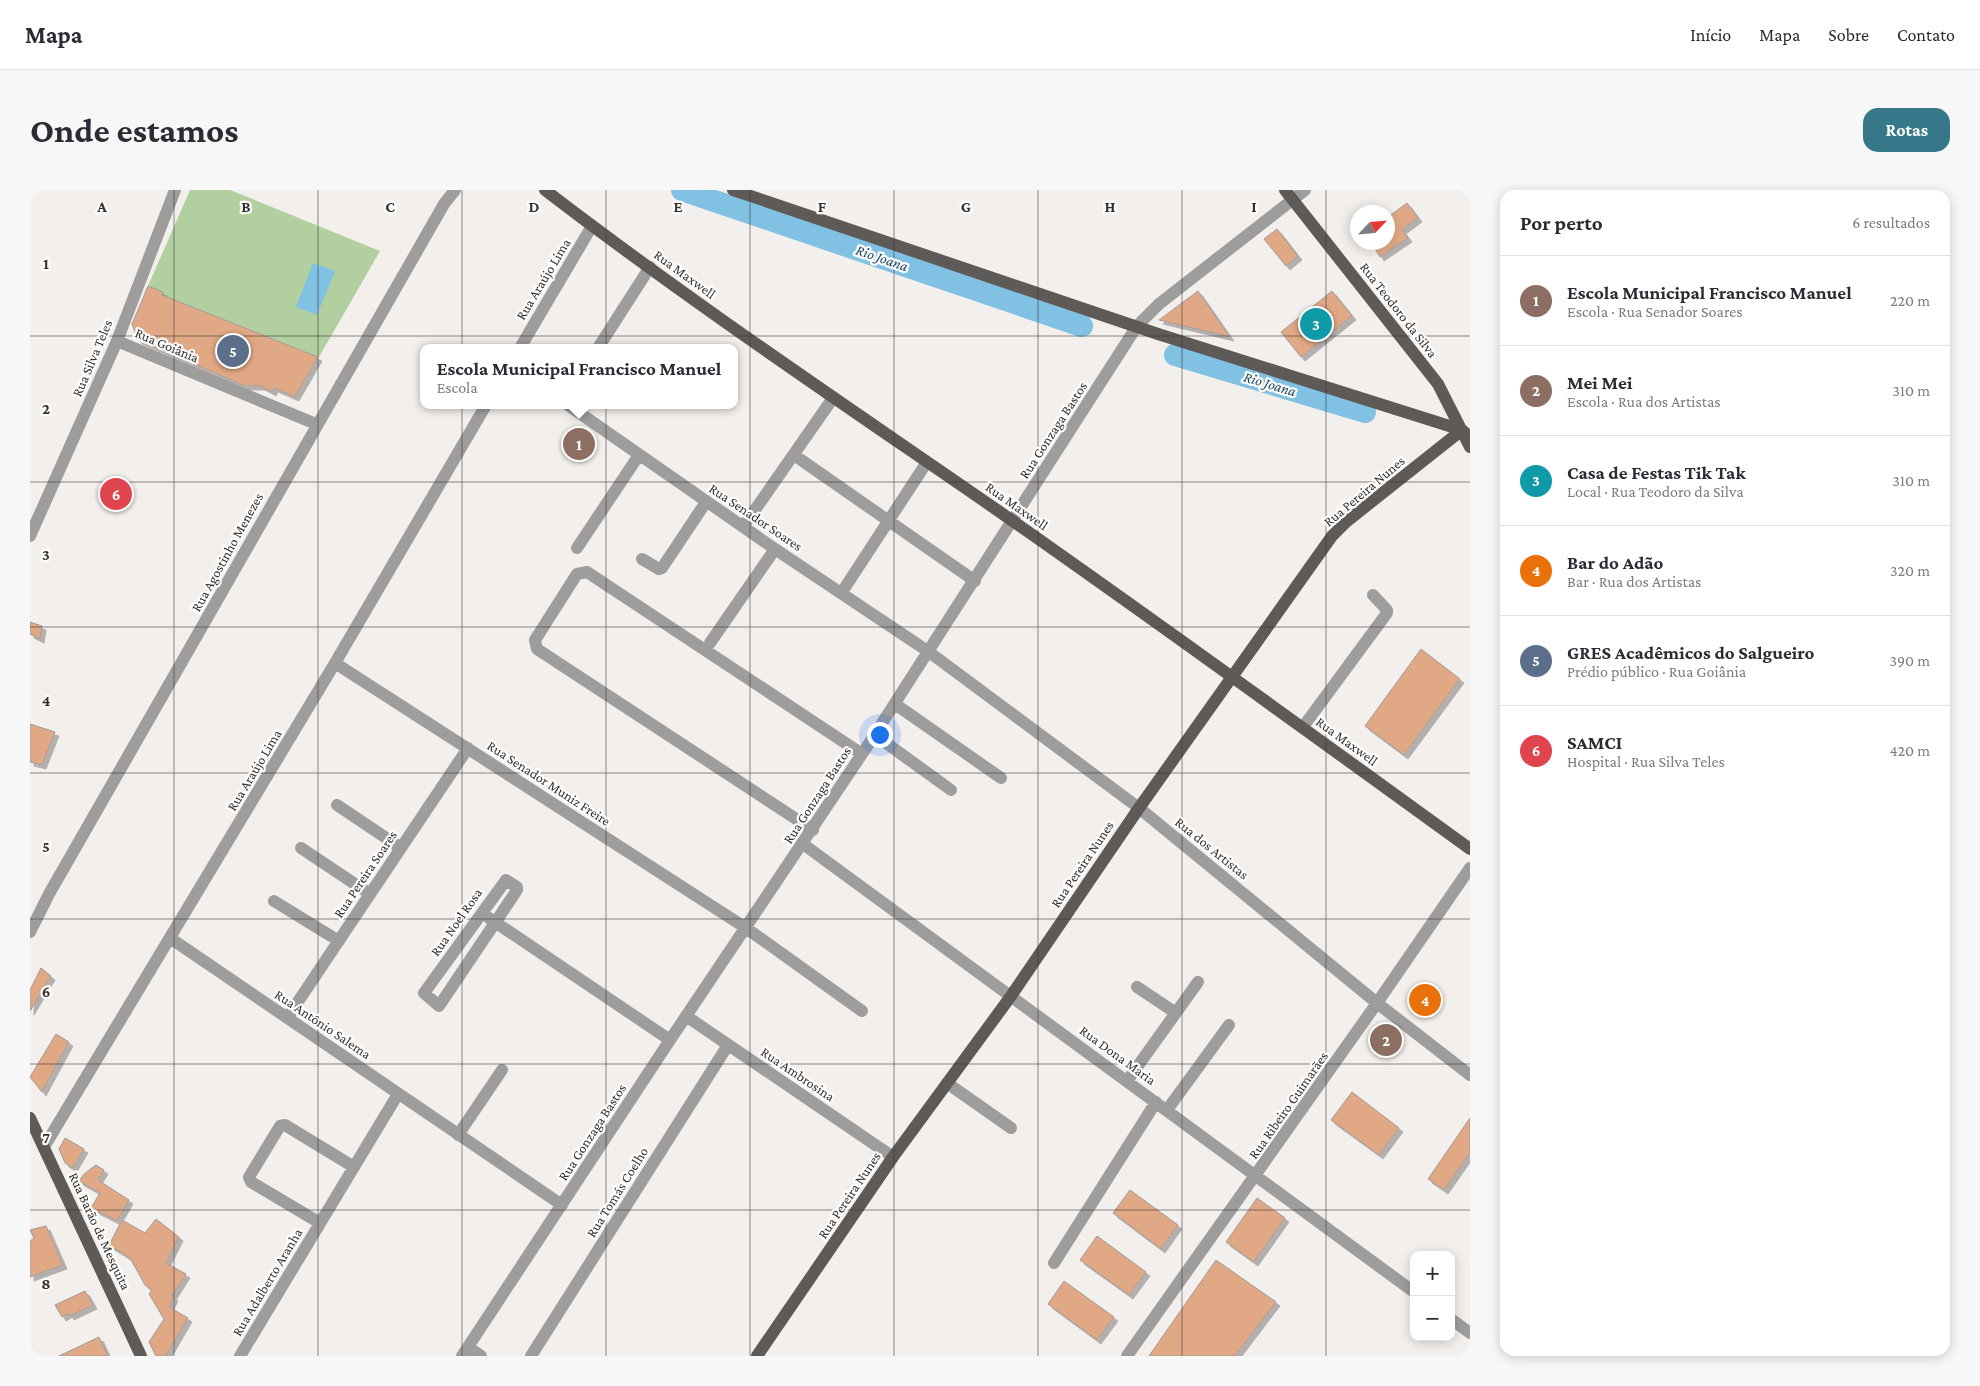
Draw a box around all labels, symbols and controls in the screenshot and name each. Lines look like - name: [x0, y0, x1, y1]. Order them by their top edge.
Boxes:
- text: Mapa: [25, 21, 83, 48]
- text: Início: [1690, 25, 1731, 45]
- text: Mapa: [1759, 25, 1800, 45]
- text: Sobre: [1828, 25, 1869, 45]
- text: Contato: [1897, 25, 1955, 45]
- button: Rotas: [1863, 108, 1950, 152]
- text: Onde estamos: [30, 111, 239, 150]
- text: A: [96, 198, 107, 215]
- text: B: [241, 198, 251, 215]
- text: C: [385, 198, 395, 215]
- text: D: [528, 198, 540, 215]
- text: E: [673, 198, 683, 215]
- text: F: [818, 198, 827, 215]
- text: G: [961, 198, 971, 215]
- text: H: [1105, 198, 1116, 215]
- text: I: [1251, 198, 1257, 215]
- north arrow: [1350, 205, 1395, 250]
- text: Por perto: [1520, 211, 1603, 235]
- text: 6 resultados: [1852, 214, 1930, 231]
- street label: Rua Araújo Lima: [512, 235, 575, 323]
- water label: Rio Joana: [854, 242, 910, 275]
- street label: Rua Maxwell: [651, 246, 719, 302]
- text: 1: [43, 255, 49, 272]
- street label: Rua Teodoro da Silva: [1357, 259, 1441, 361]
- text: Escola Municipal Francisco Manuel: [1567, 282, 1852, 303]
- text: 1: [1533, 292, 1539, 309]
- text: 220 m: [1890, 292, 1930, 309]
- text: Escola · Rua Senador Soares: [1567, 303, 1743, 320]
- pin: 3: [1300, 305, 1332, 343]
- street label: Rua Silva Teles: [69, 317, 115, 399]
- street label: Rua Goiânia: [133, 324, 202, 366]
- pin: 5: [217, 332, 249, 370]
- popup: [420, 344, 738, 409]
- text: Escola Municipal Francisco Manuel: [437, 358, 721, 379]
- water label: Rio Joana: [1242, 368, 1298, 401]
- text: Mei Mei: [1567, 372, 1632, 393]
- text: Escola: [437, 379, 478, 396]
- street label: Rua Gonzaga Bastos: [1016, 379, 1090, 481]
- text: 2: [1532, 382, 1540, 399]
- text: 310 m: [1892, 382, 1930, 399]
- text: Escola · Rua dos Artistas: [1567, 393, 1721, 410]
- text: 2: [42, 400, 50, 417]
- pin: 1: [563, 425, 595, 463]
- street label: Rua Pereira Nunes: [1320, 452, 1408, 530]
- text: Casa de Festas Tik Tak: [1567, 462, 1746, 483]
- text: 3: [1532, 472, 1540, 489]
- text: 310 m: [1892, 472, 1930, 489]
- pin: 6: [100, 475, 132, 513]
- street label: Rua Maxwell: [983, 479, 1051, 533]
- street label: Rua Senador Soares: [706, 480, 806, 554]
- text: Local · Rua Teodoro da Silva: [1567, 483, 1744, 500]
- street label: Rua Agostinho Menezes: [188, 490, 266, 614]
- text: 3: [42, 546, 50, 563]
- text: Bar do Adão: [1567, 552, 1663, 573]
- text: 4: [1532, 562, 1540, 579]
- text: 320 m: [1890, 562, 1930, 579]
- text: Bar · Rua dos Artistas: [1567, 573, 1701, 590]
- text: GRES Acadêmicos do Salgueiro: [1567, 642, 1814, 663]
- text: 5: [1532, 652, 1540, 669]
- text: 390 m: [1889, 652, 1930, 669]
- text: Prédio público · Rua Goiânia: [1567, 663, 1746, 680]
- text: 4: [42, 692, 51, 709]
- street label: Rua Maxwell: [1313, 713, 1381, 769]
- your location: [867, 722, 893, 748]
- street label: Rua Araújo Lima: [223, 726, 286, 814]
- text: SAMCI: [1567, 732, 1622, 753]
- street label: Rua Senador Muniz Freire: [484, 737, 614, 829]
- text: 6: [1532, 742, 1540, 759]
- text: 420 m: [1889, 742, 1930, 759]
- street label: Rua Gonzaga Bastos: [780, 744, 854, 846]
- text: Hospital · Rua Silva Teles: [1567, 753, 1725, 770]
- street label: Rua dos Artistas: [1172, 814, 1252, 882]
- street label: Rua Pereira Nunes: [1047, 818, 1117, 910]
- street label: Rua Pereira Soares: [330, 827, 400, 921]
- text: 5: [42, 838, 50, 855]
- street label: Rua Noel Rosa: [427, 885, 486, 959]
- pin: 4: [1409, 981, 1441, 1019]
- text: 6: [42, 983, 50, 1000]
- street label: Rua Antônio Salema: [272, 986, 375, 1062]
- pin: 2: [1370, 1021, 1402, 1059]
- street label: Rua Dona Maria: [1077, 1022, 1160, 1088]
- street label: Rua Ambrosina: [758, 1044, 838, 1105]
- street label: Rua Ribeiro Guimarães: [1245, 1048, 1331, 1162]
- street label: Rua Gonzaga Bastos: [555, 1081, 629, 1183]
- text: 7: [42, 1129, 50, 1146]
- street label: Rua Tomás Coelho: [583, 1144, 651, 1240]
- street label: Rua Pereira Nunes: [814, 1149, 884, 1241]
- street label: Rua Barão de Mesquita: [66, 1170, 134, 1293]
- street label: Rua Adalberto Aranha: [229, 1225, 306, 1339]
- map controls: [1410, 1251, 1455, 1341]
- button: +: [1410, 1251, 1455, 1296]
- text: 8: [41, 1275, 51, 1292]
- button: −: [1410, 1296, 1455, 1341]

